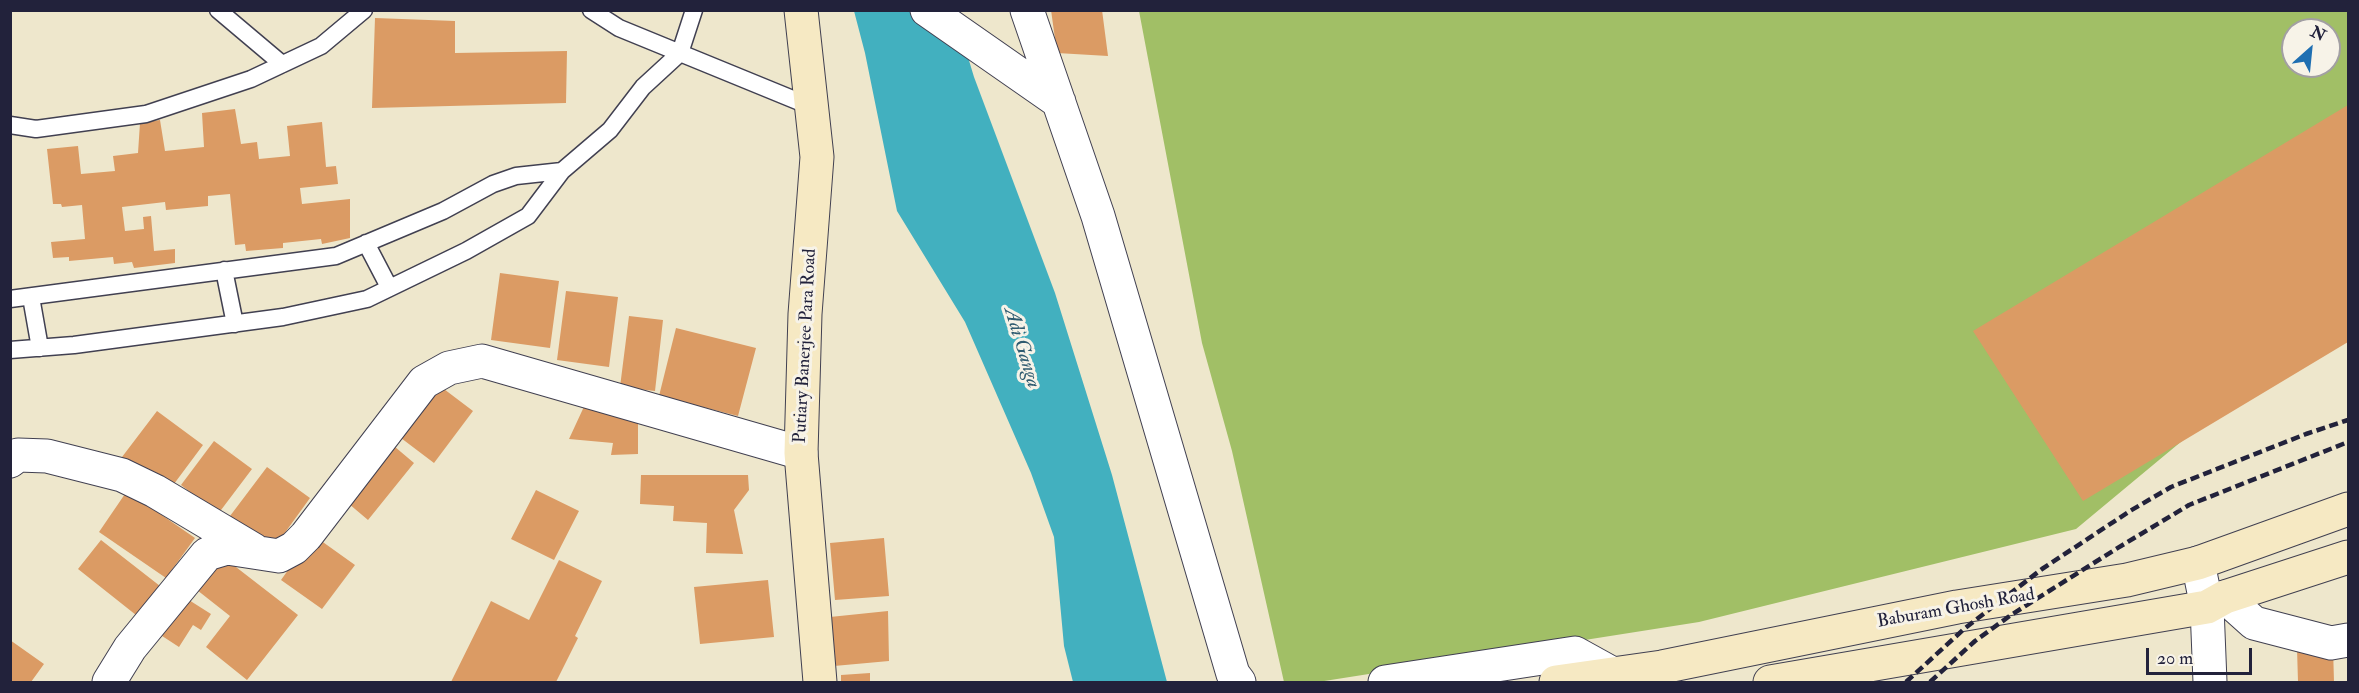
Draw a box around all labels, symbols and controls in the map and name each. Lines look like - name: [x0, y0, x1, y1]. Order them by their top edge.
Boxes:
- north arrow: [2281, 18, 2341, 78]
- text: N: [2307, 22, 2329, 46]
- street label: Putiary Banerjee Para Road: [790, 248, 822, 444]
- water label: Adi Ganga: [997, 305, 1045, 391]
- street label: Baburam Ghosh Road: [1876, 585, 2036, 633]
- scale bar: [2149, 636, 2256, 674]
- text: 20 m: [2157, 647, 2193, 670]

